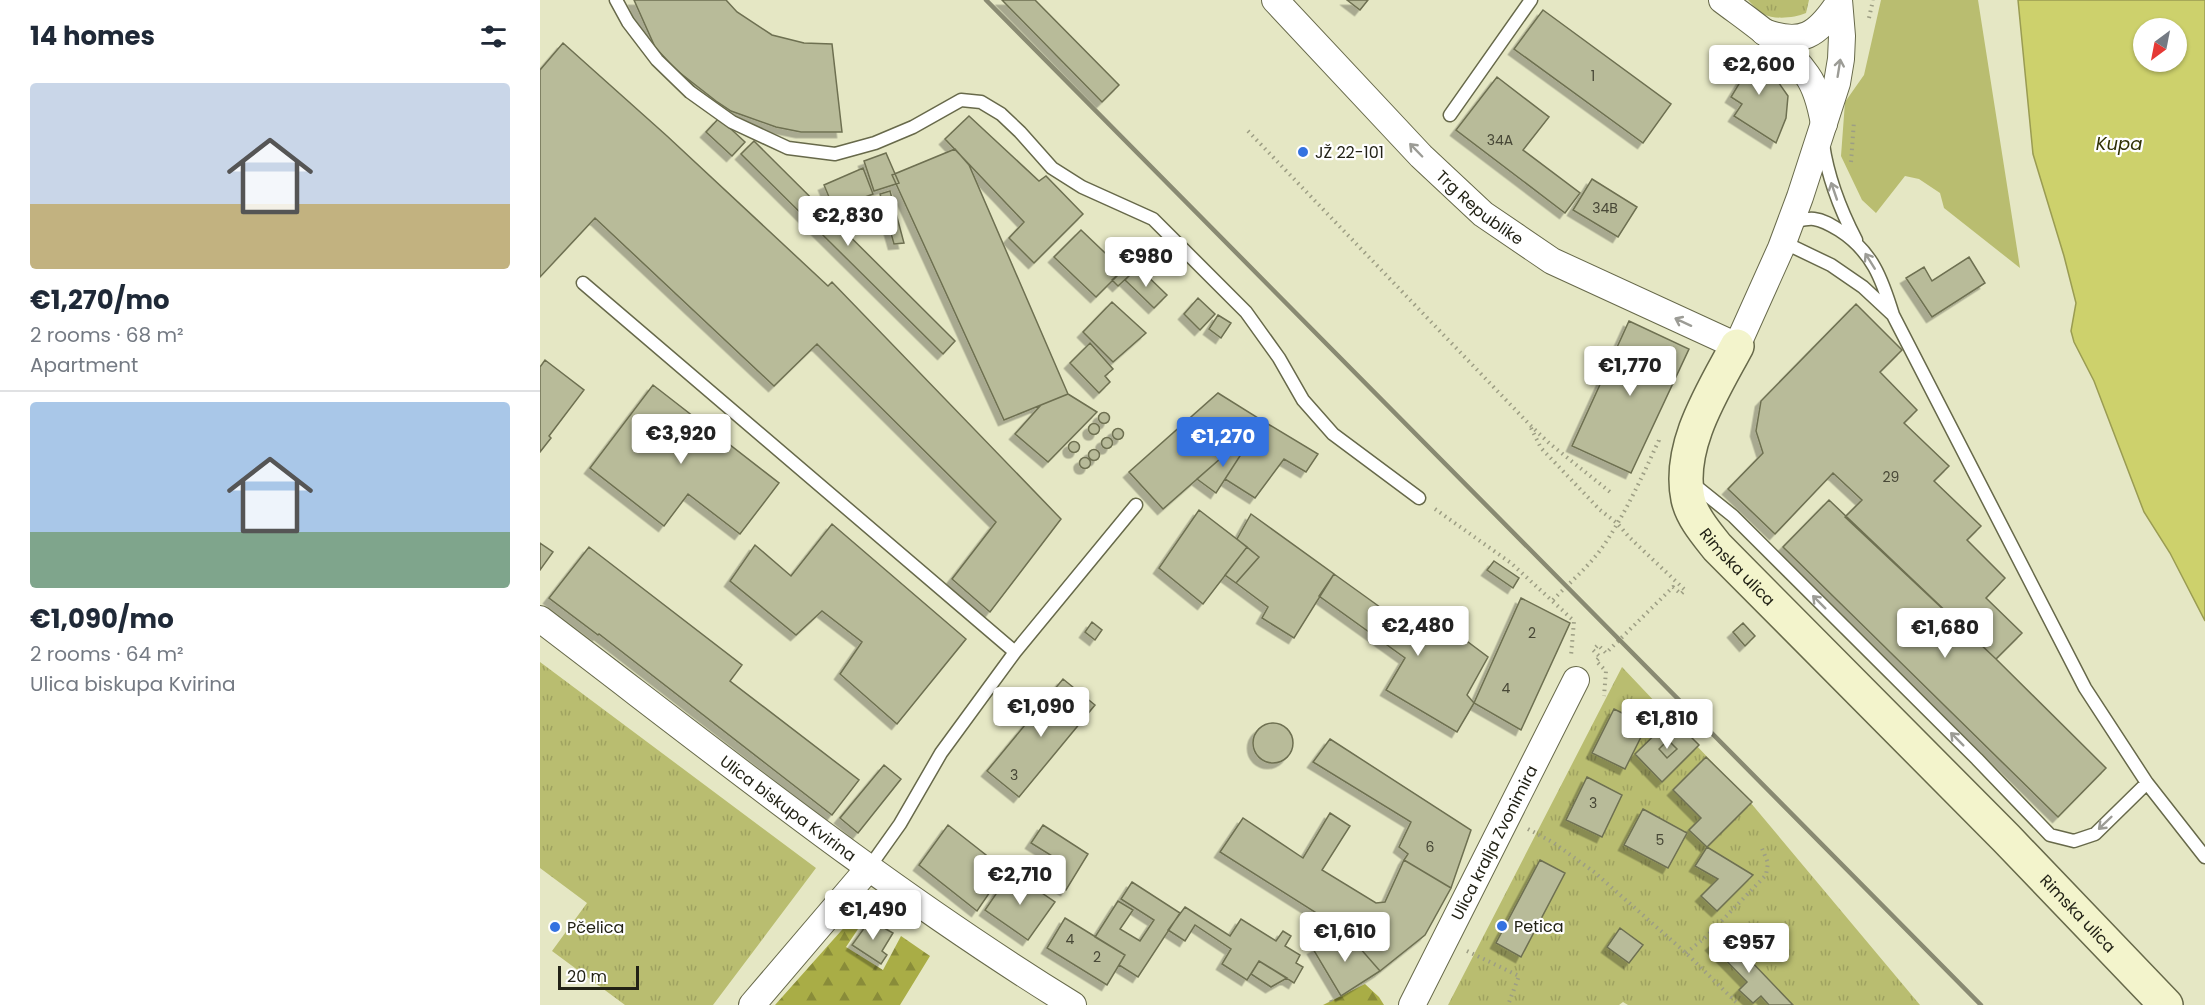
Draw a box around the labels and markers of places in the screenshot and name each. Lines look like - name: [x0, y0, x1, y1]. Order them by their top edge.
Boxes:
- pin: €2,600: [1710, 45, 1808, 96]
- place label: JŽ 22-101: [1315, 141, 1384, 164]
- marker: JŽ 22-101: [1296, 145, 1310, 159]
- pin: €2,830: [799, 196, 897, 247]
- pin: €980: [1110, 237, 1182, 288]
- pin: €1,770: [1581, 346, 1679, 397]
- pin: €3,920: [632, 414, 730, 465]
- pin: €1,270: [1174, 417, 1272, 468]
- pin: €2,480: [1369, 606, 1467, 657]
- pin: €1,680: [1896, 608, 1994, 659]
- pin: €1,090: [992, 687, 1090, 738]
- pin: €1,810: [1618, 699, 1716, 750]
- pin: €2,710: [971, 855, 1069, 906]
- pin: €1,490: [824, 890, 922, 941]
- pin: €1,610: [1296, 912, 1394, 963]
- place label: Petica: [1514, 915, 1563, 938]
- place label: Pčelica: [567, 916, 624, 939]
- marker: Petica: [1495, 919, 1509, 933]
- marker: Pčelica: [548, 920, 562, 934]
- pin: €957: [1713, 923, 1785, 974]

